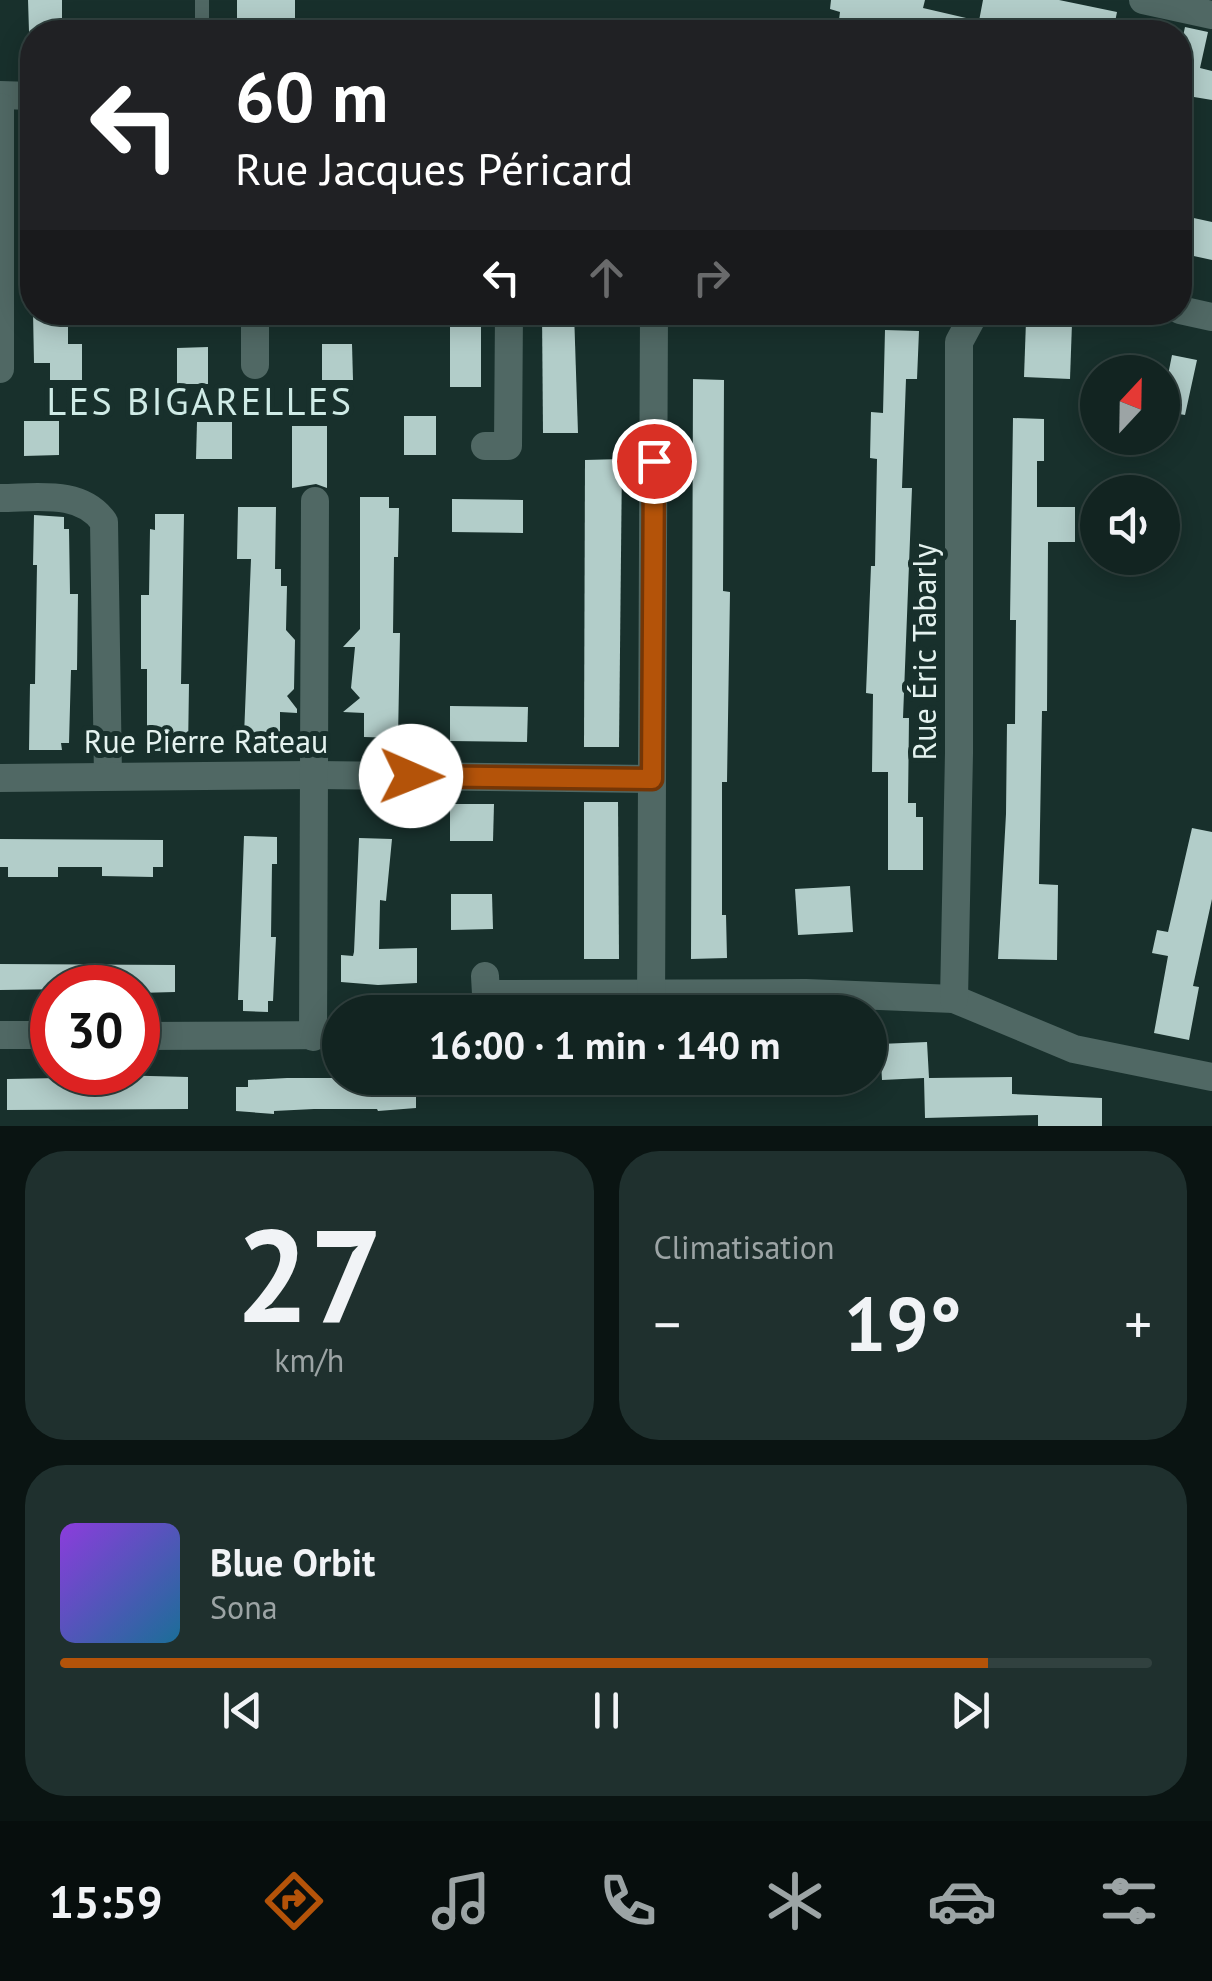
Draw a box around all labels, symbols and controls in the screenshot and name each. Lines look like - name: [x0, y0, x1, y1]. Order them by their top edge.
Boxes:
- text: 60 m: [235, 51, 388, 141]
- icon: left: [70, 60, 200, 190]
- text: Rue Jacques Péricard: [235, 139, 633, 197]
- icon: left: [474, 250, 529, 305]
- icon: ahead: [579, 250, 634, 305]
- icon: right: [684, 250, 739, 305]
- north arrow: [1080, 355, 1180, 455]
- map controls: [1080, 355, 1180, 575]
- district label: LES BIGARELLES: [47, 376, 353, 425]
- pin: [612, 419, 697, 504]
- icon: arrive: [627, 434, 682, 489]
- button: sound: [1080, 475, 1180, 575]
- street label: Rue Éric Tabarly: [903, 543, 945, 761]
- street label: Rue Pierre Rateau: [84, 720, 328, 762]
- position arrow: [359, 724, 463, 828]
- speed limit sign: 30: [30, 965, 160, 1095]
- text: 16:00 · 1 min · 140 m: [429, 1020, 780, 1069]
- text: 27: [236, 1190, 383, 1358]
- text: Climatisation: [654, 1226, 834, 1268]
- text: 19°: [844, 1275, 962, 1372]
- text: −: [654, 1288, 681, 1359]
- text: +: [1124, 1288, 1152, 1359]
- text: km/h: [274, 1339, 344, 1381]
- text: Blue Orbit: [210, 1537, 375, 1586]
- text: Sona: [210, 1586, 278, 1628]
- icon: previous: [215, 1683, 270, 1738]
- icon: pause: [579, 1683, 634, 1738]
- icon: next: [943, 1683, 998, 1738]
- icon: directions: [259, 1866, 329, 1936]
- icon: music: [426, 1866, 496, 1936]
- icon: phone: [593, 1866, 663, 1936]
- icon: climate: [760, 1866, 830, 1936]
- icon: car: [927, 1866, 997, 1936]
- icon: filters: [1094, 1866, 1164, 1936]
- text: 15:59: [48, 1872, 163, 1930]

